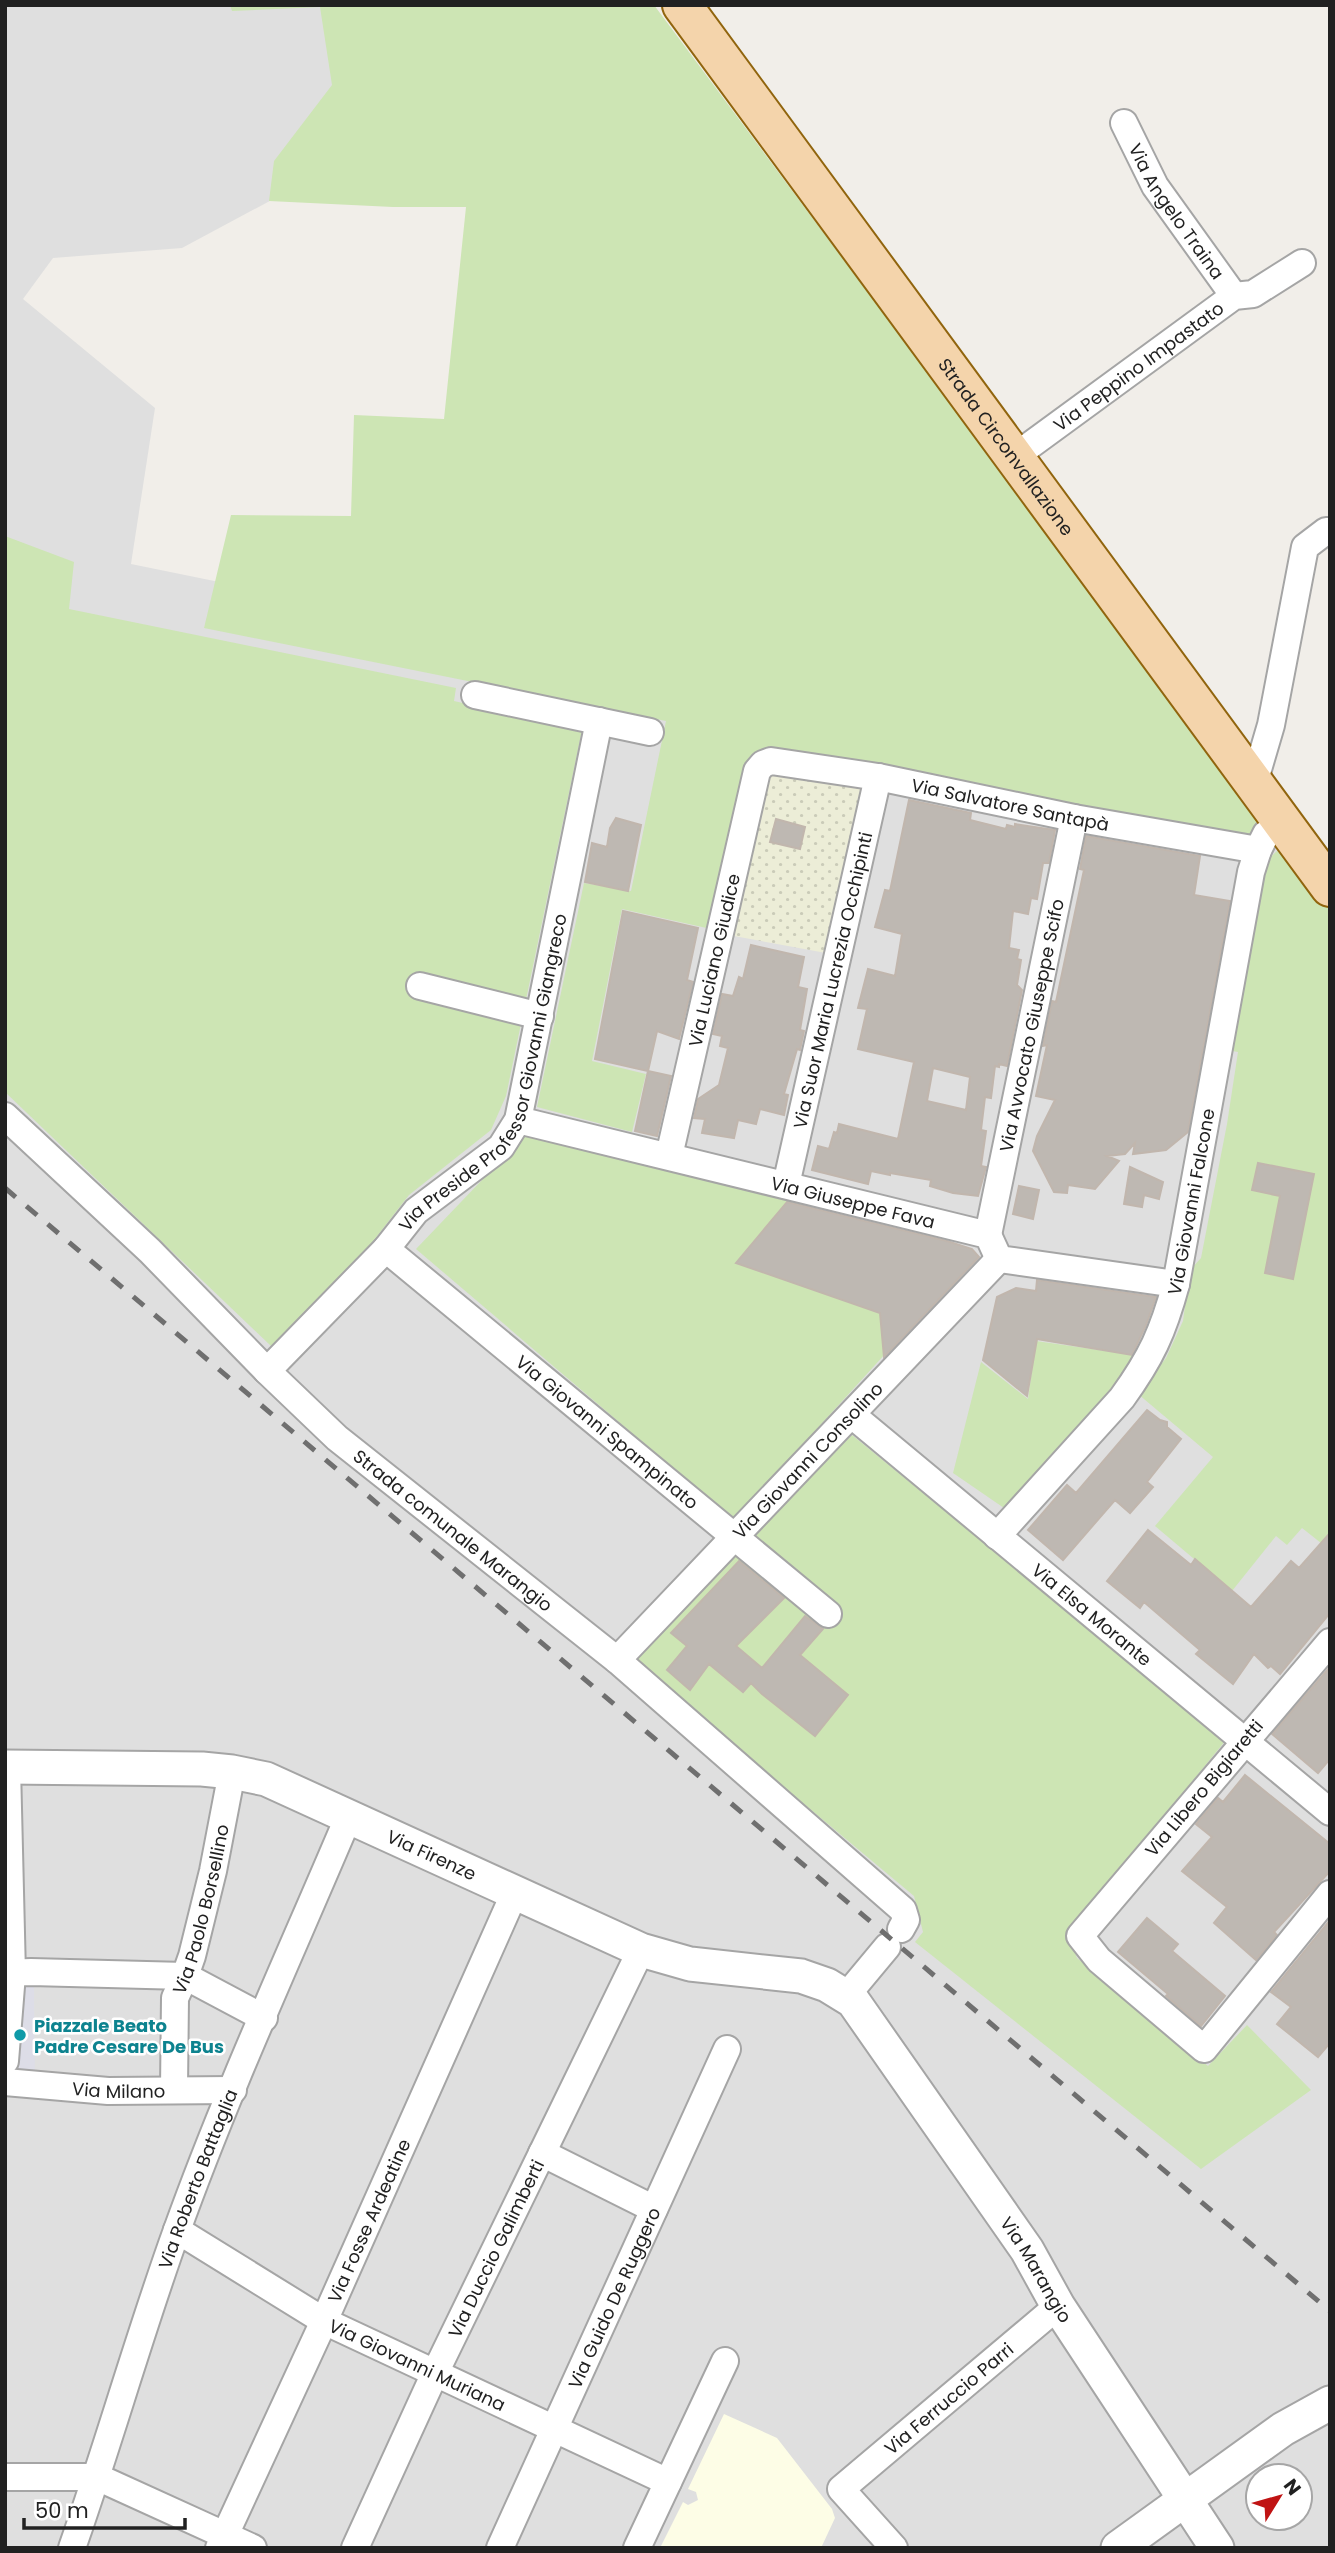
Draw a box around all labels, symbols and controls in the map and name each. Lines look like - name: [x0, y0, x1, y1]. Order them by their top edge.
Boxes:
- street label: Via Angelo Traina: [1123, 139, 1230, 284]
- street label: Via Peppino Impastato: [1048, 295, 1229, 437]
- street label: Strada Circonvallazione: [933, 353, 1080, 540]
- street label: Via Salvatore Santapà: [909, 772, 1111, 836]
- street label: Via Suor Maria Lucrezia Occhipinti: [787, 829, 878, 1131]
- street label: Via Luciano Giudice: [682, 871, 746, 1049]
- street label: Via Avvocato Giuseppe Scifo: [993, 897, 1070, 1154]
- street label: Via Preside Professor Giovanni Giangreco: [392, 911, 572, 1236]
- street label: Via Giovanni Falcone: [1161, 1106, 1220, 1298]
- street label: Via Giuseppe Fava: [769, 1170, 938, 1234]
- street label: Via Giovanni Spampinato: [511, 1349, 704, 1515]
- street label: Via Giovanni Consolino: [727, 1376, 888, 1544]
- street label: Strada comunale Marangio: [348, 1443, 558, 1617]
- street label: Via Elsa Morante: [1027, 1557, 1157, 1672]
- street label: Via Libero Bigiaretti: [1139, 1714, 1269, 1862]
- street label: Via Paolo Borsellino: [166, 1822, 234, 1998]
- street label: Via Firenze: [383, 1823, 481, 1886]
- place label: Piazzale Beato Padre Cesare De Bus: [34, 2013, 224, 2059]
- marker: Piazzale Beato Padre Cesare De Bus: [12, 2027, 28, 2043]
- street label: Via Milano: [71, 2075, 165, 2104]
- street label: Via Roberto Battaglia: [152, 2085, 243, 2272]
- street label: Via Fosse Ardeatine: [321, 2135, 416, 2307]
- street label: Via Duccio Galimberti: [442, 2155, 550, 2342]
- street label: Via Guido De Ruggero: [562, 2203, 666, 2393]
- street label: Via Marangio: [995, 2211, 1078, 2327]
- street label: Via Giovanni Muriana: [325, 2313, 510, 2417]
- street label: Via Ferruccio Parri: [879, 2337, 1019, 2460]
- north arrow: [1244, 2462, 1314, 2532]
- text: N: [1277, 2473, 1307, 2501]
- scale bar: [24, 2486, 186, 2530]
- text: 50 m: [35, 2496, 89, 2525]

